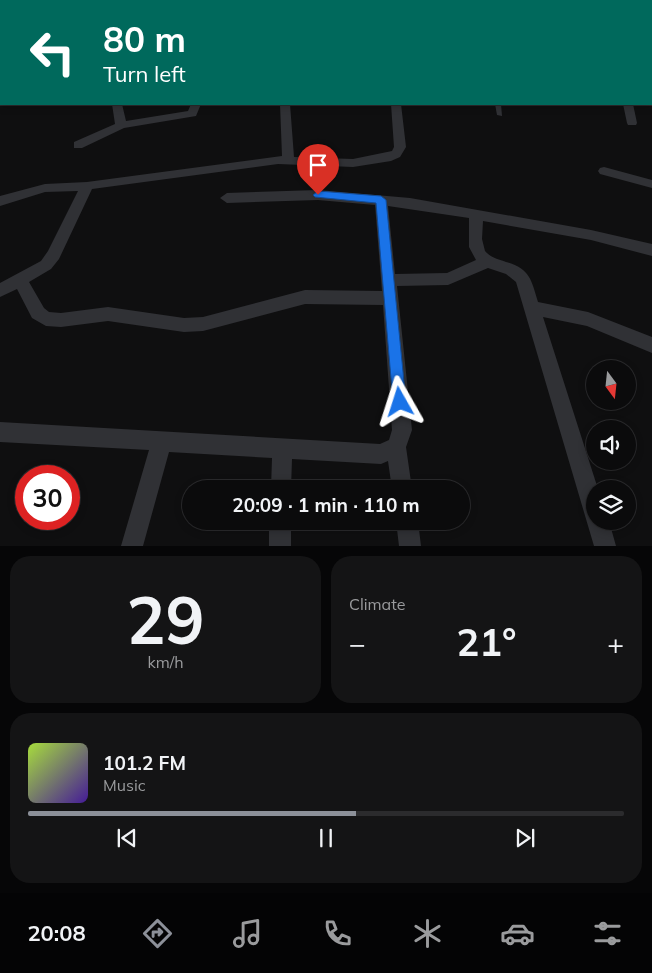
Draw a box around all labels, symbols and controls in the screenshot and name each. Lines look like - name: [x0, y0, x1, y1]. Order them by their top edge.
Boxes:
- text: 80 m: [103, 17, 186, 61]
- icon: left: [20, 20, 85, 85]
- text: Turn left: [103, 60, 186, 88]
- pin: [297, 144, 339, 195]
- icon: arrive: [304, 151, 332, 179]
- north arrow: [586, 360, 636, 410]
- map controls: [586, 360, 636, 530]
- position arrow: [373, 375, 425, 427]
- button: sound: [586, 420, 636, 470]
- speed limit sign: 30: [15, 465, 80, 530]
- button: layers: [586, 480, 636, 530]
- text: 20:09 · 1 min · 110 m: [232, 493, 420, 517]
- text: 29: [126, 579, 205, 660]
- text: Climate: [349, 594, 405, 614]
- text: 21°: [456, 618, 517, 666]
- text: −: [349, 626, 366, 661]
- text: +: [607, 626, 624, 661]
- text: km/h: [147, 652, 184, 672]
- text: 101.2 FM: [103, 751, 186, 775]
- text: Music: [103, 775, 146, 795]
- icon: previous: [113, 824, 141, 852]
- icon: pause: [312, 824, 340, 852]
- icon: next: [511, 824, 539, 852]
- icon: directions: [140, 916, 175, 951]
- icon: music: [230, 916, 265, 951]
- icon: phone: [320, 916, 355, 951]
- icon: climate: [410, 916, 445, 951]
- icon: car: [500, 916, 535, 951]
- icon: filters: [590, 916, 625, 951]
- text: 20:08: [27, 919, 86, 947]

